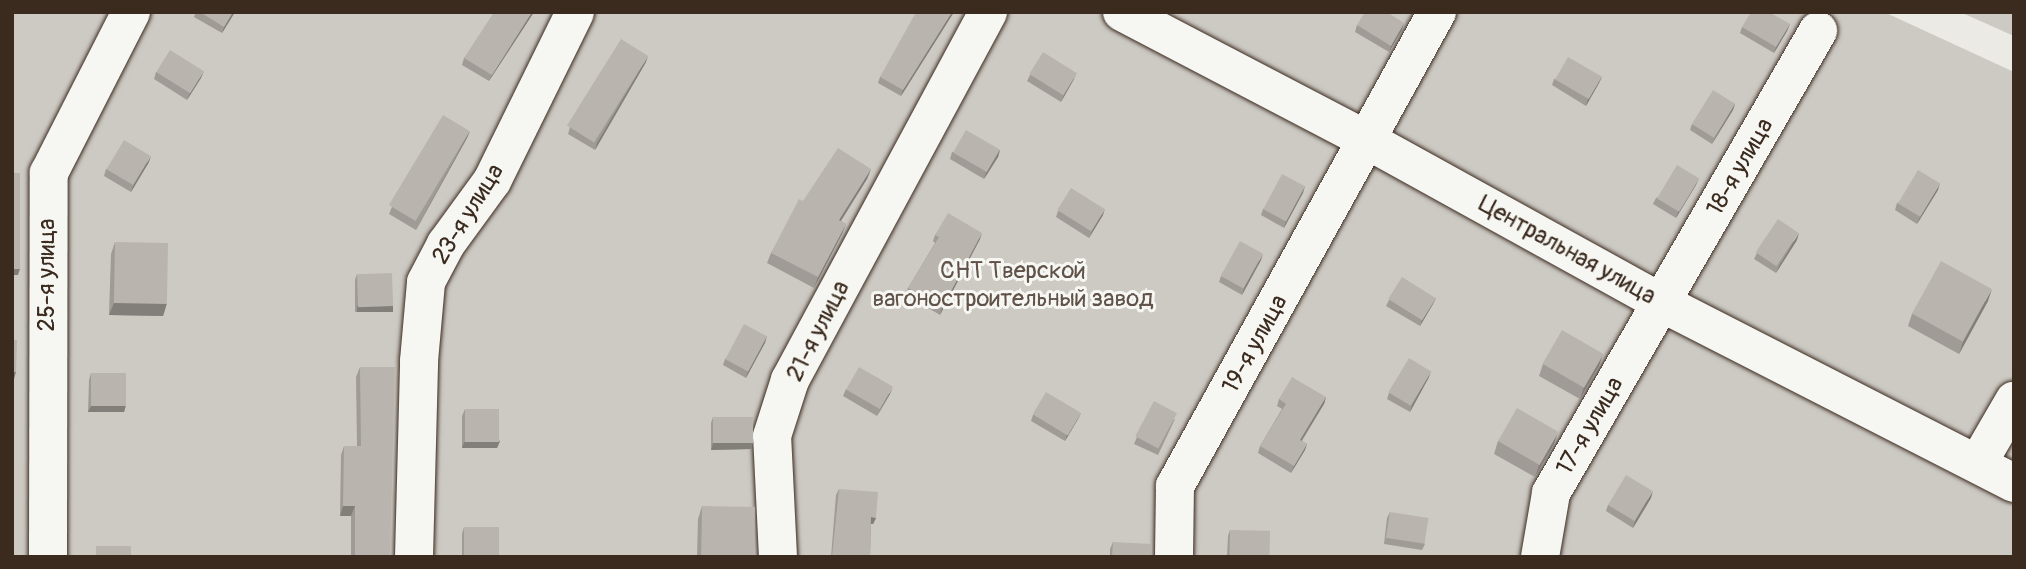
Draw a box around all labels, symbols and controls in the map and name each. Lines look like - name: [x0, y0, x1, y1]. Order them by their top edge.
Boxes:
- street label: 18-я улица: [1701, 113, 1779, 221]
- street label: 23-я улица: [426, 159, 510, 269]
- street label: Центральная улица: [1473, 189, 1661, 311]
- street label: 25-я улица: [33, 219, 61, 331]
- park label: СНТ Тверской вагоностроительный завод: [872, 257, 1154, 313]
- street label: 21-я улица: [780, 276, 856, 386]
- street label: 19-я улица: [1216, 290, 1294, 398]
- street label: 17-я улица: [1550, 372, 1630, 480]

